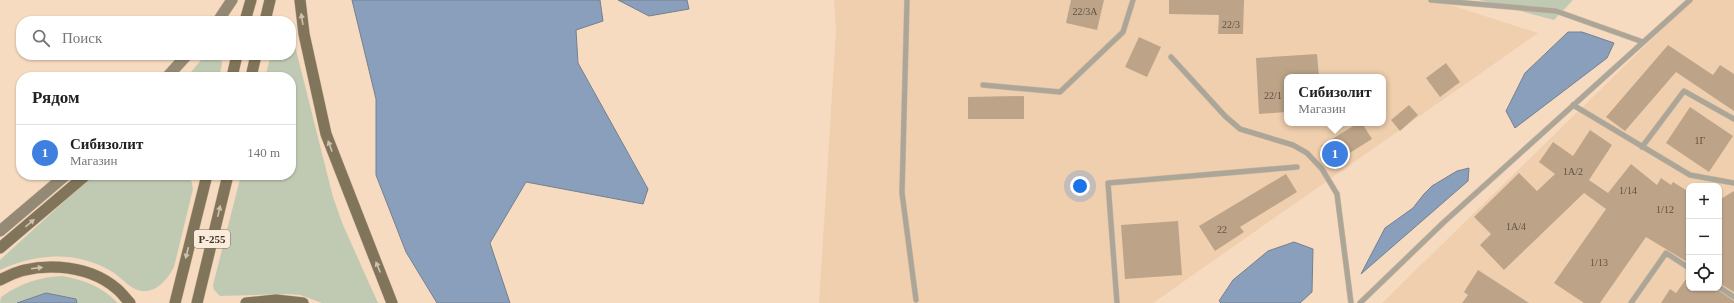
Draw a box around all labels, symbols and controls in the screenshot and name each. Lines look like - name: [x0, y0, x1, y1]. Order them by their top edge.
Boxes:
- house number: 22/3А: [1073, 6, 1098, 17]
- one-way arrow: [299, 13, 305, 25]
- search box: [16, 16, 296, 60]
- house number: 22/3: [1222, 19, 1240, 30]
- icon: search: [30, 27, 52, 49]
- text: Поиск: [62, 30, 102, 46]
- popup: [1284, 74, 1386, 126]
- text: Сибизолит: [1298, 84, 1372, 100]
- text: Рядом: [32, 88, 80, 107]
- house number: 22/1: [1264, 90, 1282, 101]
- text: Магазин: [1298, 101, 1346, 116]
- house number: 1Г: [1695, 135, 1706, 146]
- text: Сибизолит: [70, 136, 143, 152]
- one-way arrow: [327, 139, 333, 151]
- pin: 1: [1322, 139, 1348, 169]
- text: 1: [42, 145, 48, 160]
- text: 140 m: [247, 145, 280, 160]
- text: Магазин: [70, 153, 117, 168]
- house number: 1А/2: [1563, 166, 1583, 177]
- your location: [1070, 176, 1090, 196]
- map controls: [1686, 183, 1722, 291]
- button: +: [1686, 183, 1722, 219]
- house number: 1/14: [1619, 185, 1637, 196]
- one-way arrow: [217, 204, 223, 217]
- house number: 1/12: [1656, 204, 1674, 215]
- one-way arrow: [24, 218, 35, 227]
- button: −: [1686, 219, 1722, 255]
- house number: 1А/4: [1506, 221, 1526, 232]
- house number: 22: [1217, 224, 1227, 235]
- road number: Р-255: [194, 230, 230, 248]
- one-way arrow: [184, 248, 190, 260]
- button: locate: [1686, 255, 1722, 291]
- house number: 1/13: [1590, 257, 1608, 268]
- one-way arrow: [375, 261, 381, 272]
- one-way arrow: [31, 265, 43, 271]

